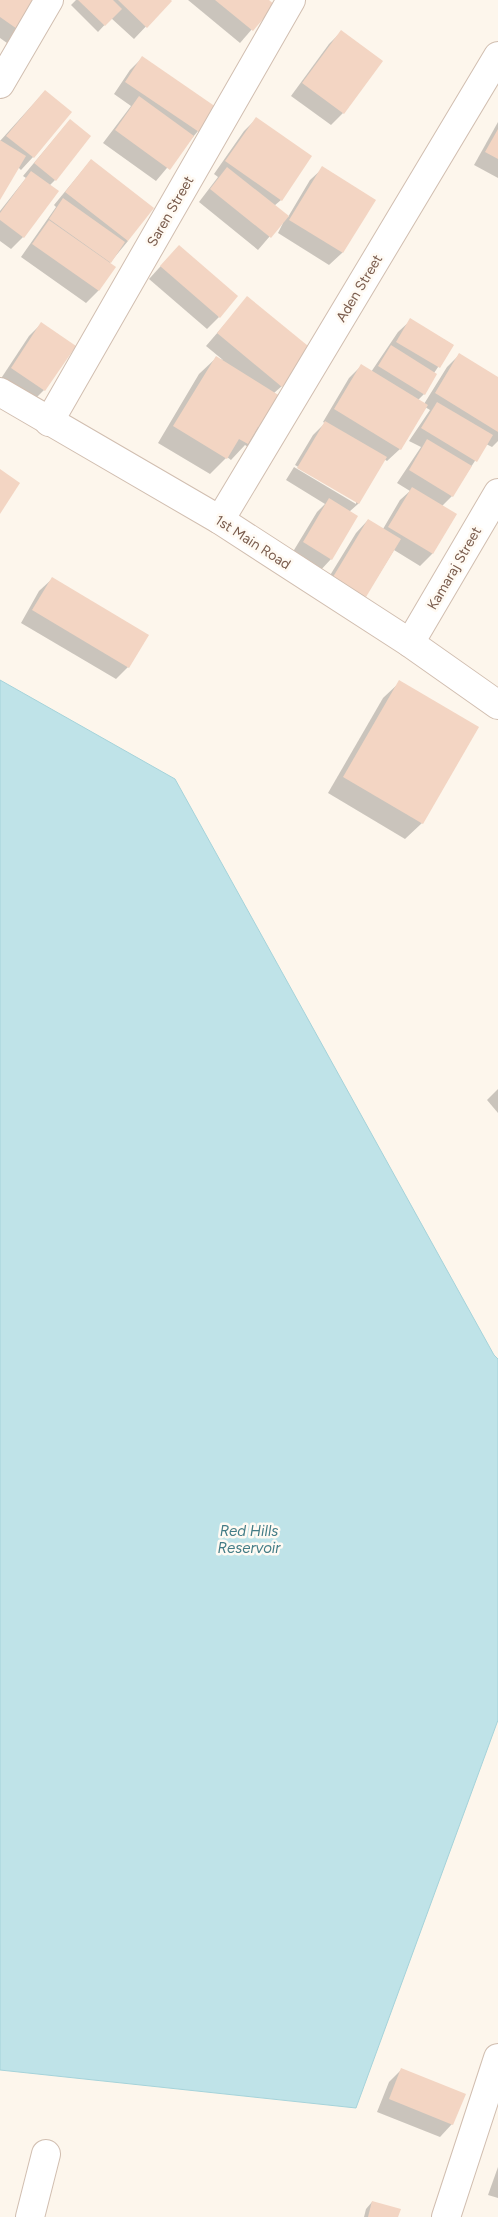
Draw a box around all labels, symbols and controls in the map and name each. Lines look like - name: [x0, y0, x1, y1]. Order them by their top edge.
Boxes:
- street label: Saren Street: [143, 173, 197, 250]
- street label: Aden Street: [333, 251, 386, 325]
- street label: 1st Main Road: [212, 512, 294, 573]
- street label: Kamaraj Street: [424, 524, 485, 613]
- water label: Red Hills Reservoir: [218, 1522, 281, 1557]

